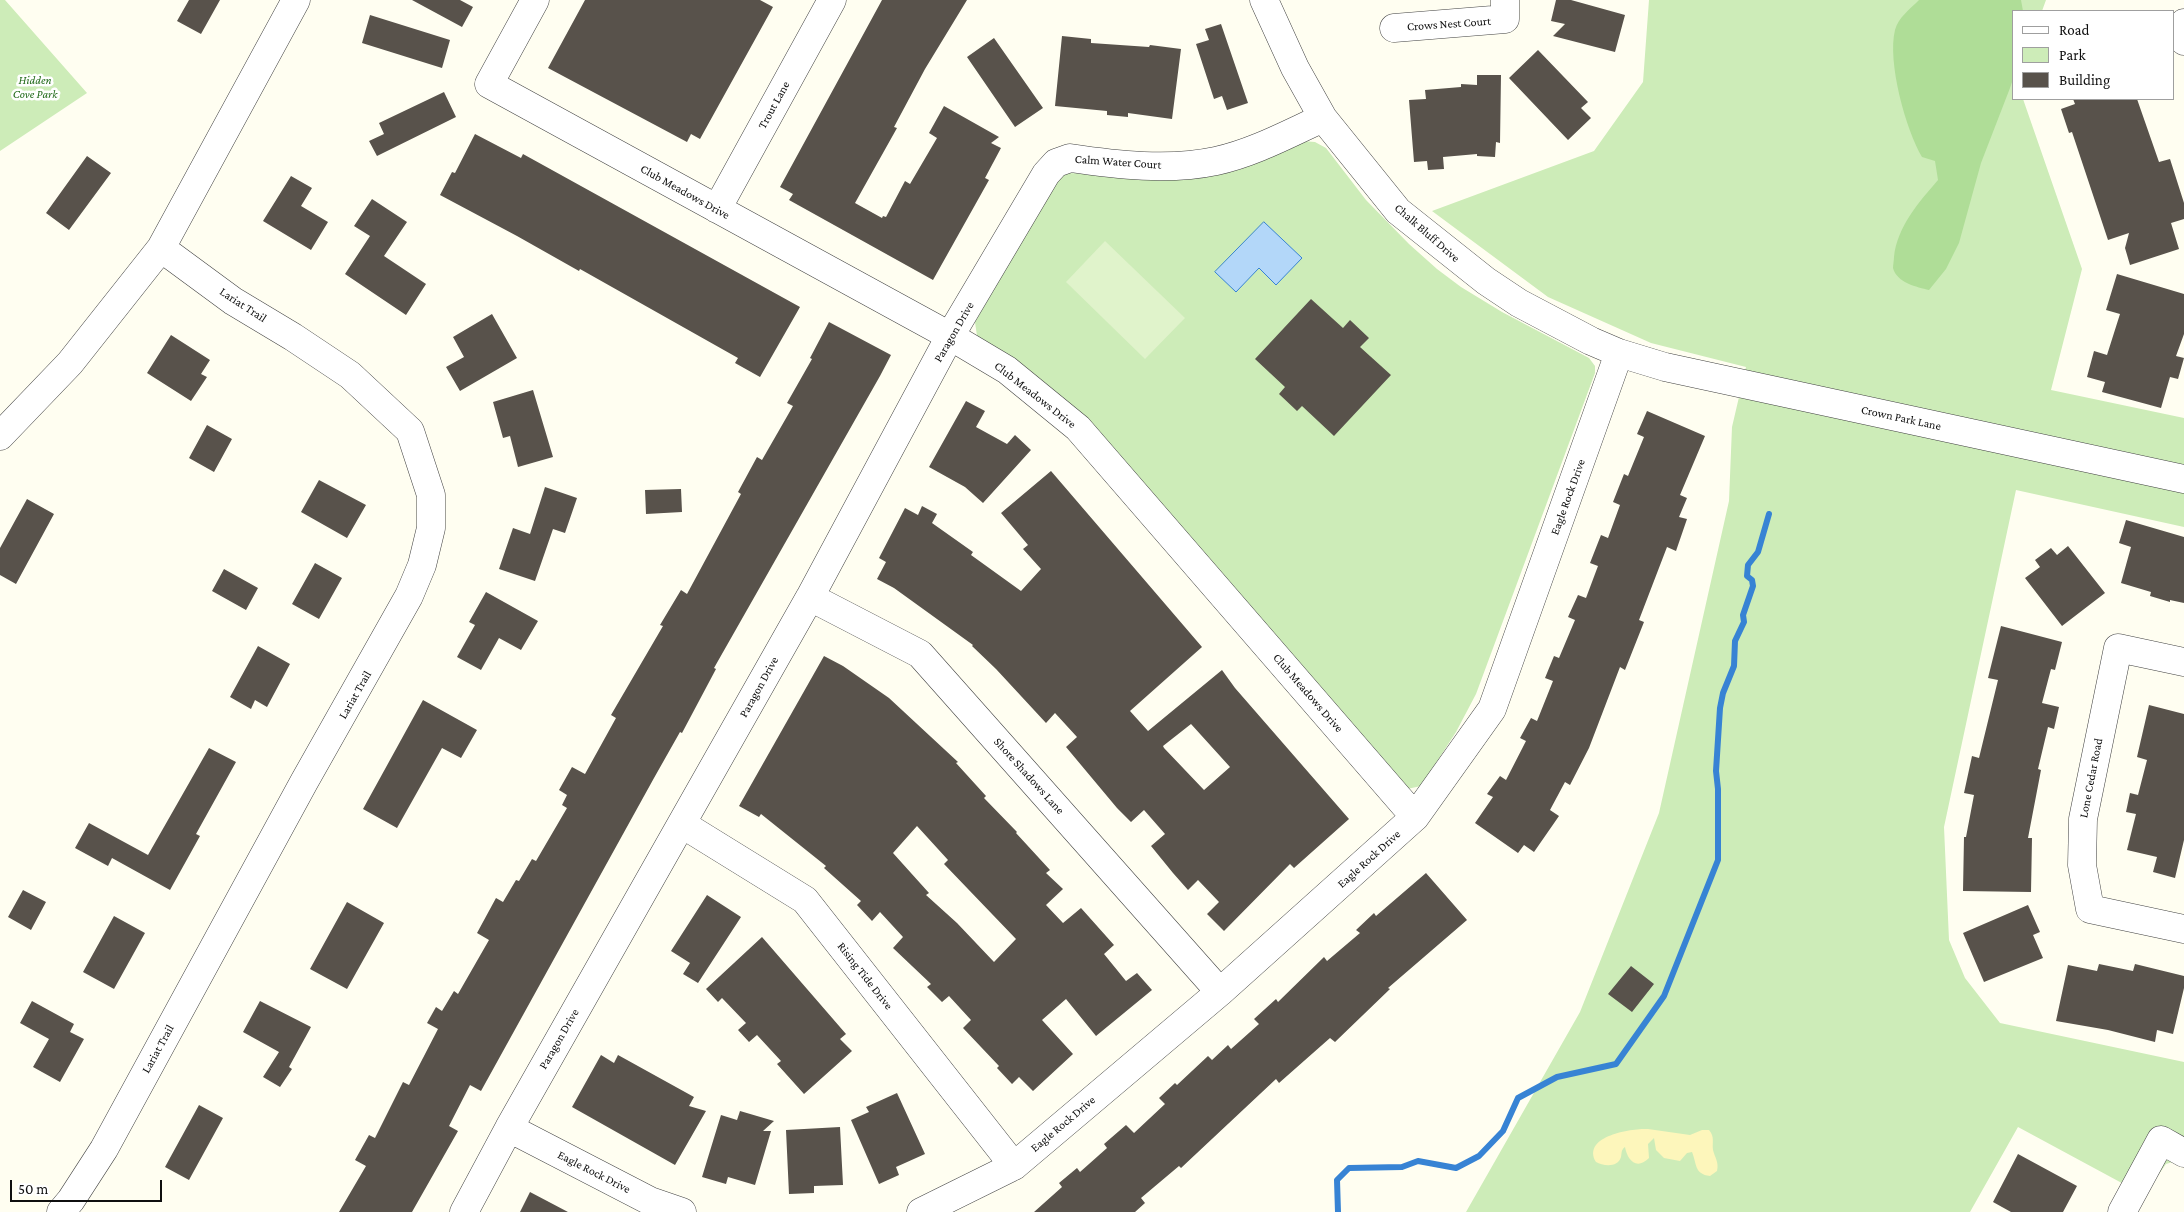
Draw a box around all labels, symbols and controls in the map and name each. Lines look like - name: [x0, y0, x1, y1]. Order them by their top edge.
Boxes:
- legend: [2012, 10, 2174, 100]
- street label: Crows Nest Court: [1406, 14, 1492, 34]
- text: Road: [2059, 22, 2089, 38]
- text: Park: [2059, 47, 2086, 63]
- text: Building: [2059, 72, 2110, 88]
- park label: Hidden Cove Park: [13, 73, 57, 101]
- street label: Trout Lane: [755, 79, 793, 131]
- street label: Calm Water Court: [1074, 152, 1162, 172]
- street label: Club Meadows Drive: [638, 162, 732, 222]
- street label: Chalk Bluff Drive: [1391, 201, 1463, 265]
- street label: Lariat Trail: [217, 284, 269, 326]
- street label: Paragon Drive: [931, 299, 977, 365]
- street label: Club Meadows Drive: [991, 359, 1079, 431]
- street label: Crown Park Lane: [1860, 402, 1942, 434]
- street label: Eagle Rock Drive: [1548, 457, 1588, 537]
- street label: Club Meadows Drive: [1270, 651, 1346, 735]
- street label: Paragon Drive: [736, 654, 782, 720]
- street label: Lariat Trail: [335, 668, 375, 722]
- street label: Shore Shadows Lane: [991, 735, 1067, 817]
- street label: Lone Cedar Road: [2076, 737, 2106, 819]
- street label: Eagle Rock Drive: [1334, 827, 1404, 891]
- street label: Rising Tide Drive: [834, 939, 896, 1013]
- street label: Paragon Drive: [536, 1006, 582, 1072]
- street label: Lariat Trail: [139, 1022, 177, 1076]
- street label: Eagle Rock Drive: [1028, 1093, 1098, 1155]
- street label: Eagle Rock Drive: [555, 1147, 633, 1197]
- scale bar: [12, 1170, 165, 1202]
- text: 50 m: [18, 1181, 48, 1197]

